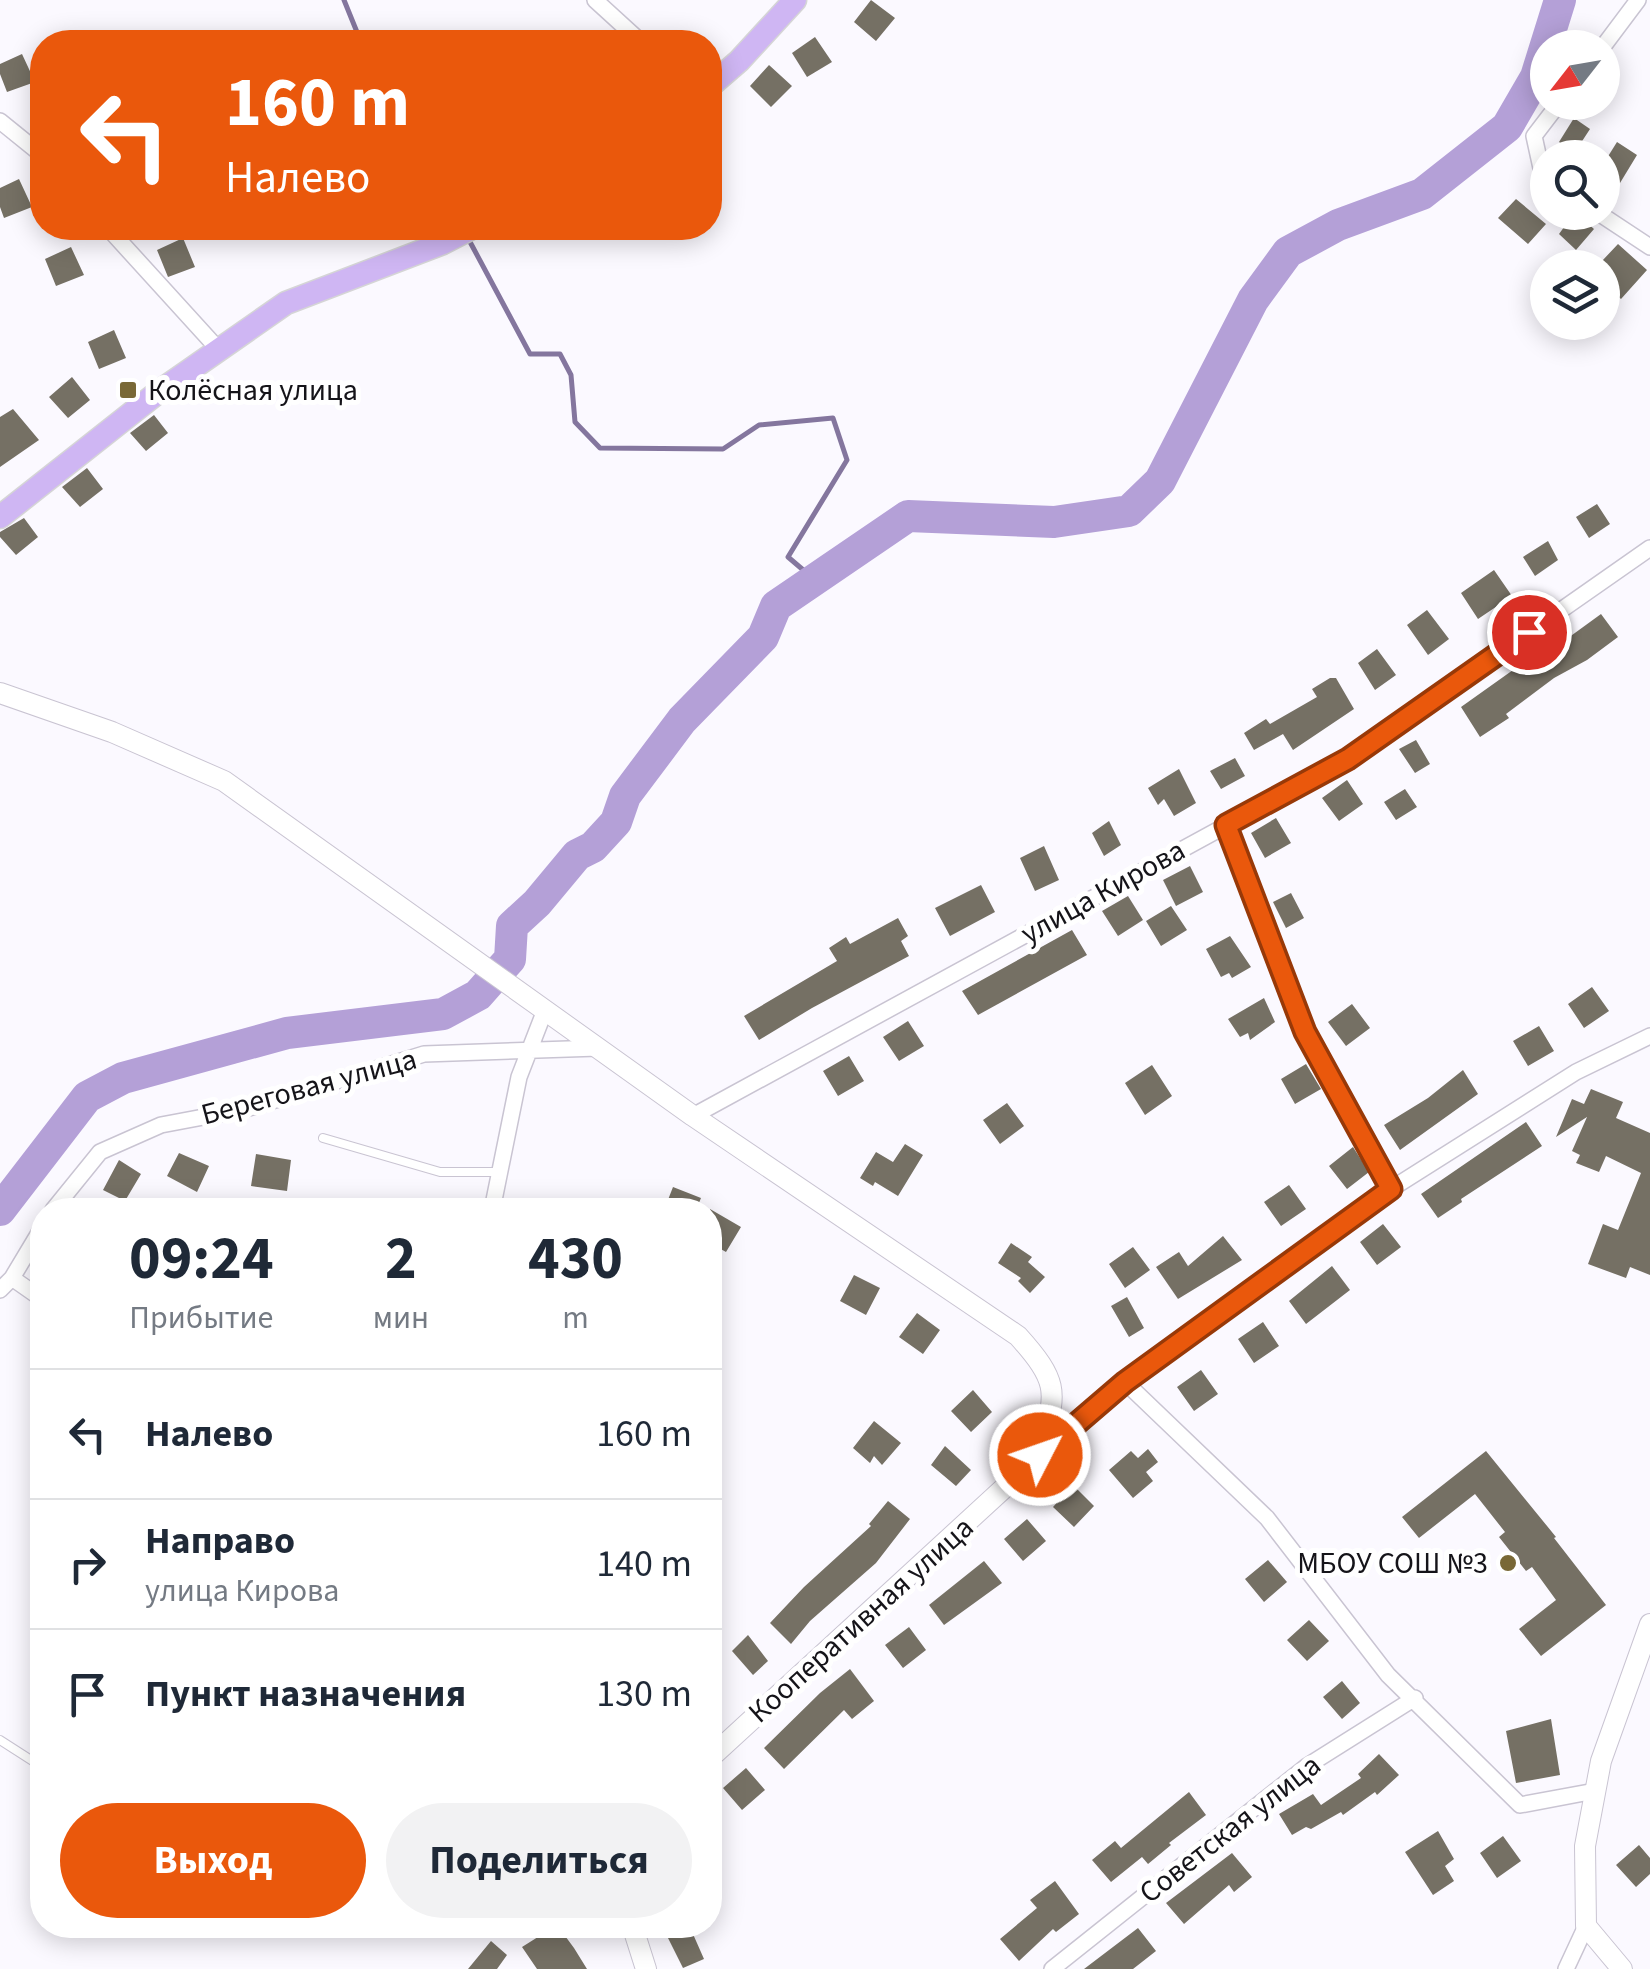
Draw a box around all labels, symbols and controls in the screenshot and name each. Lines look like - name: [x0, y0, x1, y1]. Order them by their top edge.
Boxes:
- north arrow: [1530, 30, 1620, 120]
- map controls: [1530, 30, 1620, 340]
- text: 160 m: [225, 53, 410, 153]
- icon: left: [60, 70, 190, 200]
- button: search: [1530, 140, 1620, 230]
- text: Налево: [225, 146, 371, 210]
- button: layers: [1530, 250, 1620, 340]
- place label: Колёсная улица: [148, 369, 358, 412]
- marker: Колёсная улица: [117, 379, 139, 401]
- pin: [1487, 590, 1572, 675]
- icon: arrive: [1502, 605, 1557, 660]
- street label: улица Кирова: [1013, 829, 1193, 955]
- street label: Береговая улица: [196, 1038, 422, 1136]
- text: 09:24: [129, 1217, 274, 1302]
- text: 2: [385, 1217, 417, 1302]
- text: 430: [528, 1217, 623, 1302]
- text: Прибытие: [129, 1295, 273, 1341]
- text: мин: [373, 1295, 429, 1341]
- text: m: [562, 1295, 589, 1341]
- position arrow: [988, 1403, 1092, 1507]
- icon: left: [60, 1407, 115, 1462]
- text: Налево: [145, 1407, 273, 1461]
- text: 160 m: [596, 1407, 692, 1461]
- street label: Кооперативная улица: [739, 1507, 983, 1733]
- text: Направо: [145, 1514, 295, 1568]
- icon: right: [60, 1537, 115, 1592]
- text: 140 m: [596, 1537, 692, 1591]
- place label: МБОУ СОШ №3: [1297, 1542, 1488, 1585]
- marker: МБОУ СОШ №3: [1497, 1552, 1519, 1574]
- text: улица Кирова: [145, 1568, 339, 1614]
- icon: arrive: [60, 1667, 115, 1722]
- text: Пункт назначения: [145, 1667, 466, 1721]
- text: 130 m: [596, 1667, 692, 1721]
- street label: Советская улица: [1130, 1744, 1330, 1914]
- button: Выход: [60, 1803, 366, 1918]
- button: Поделиться: [386, 1803, 692, 1918]

